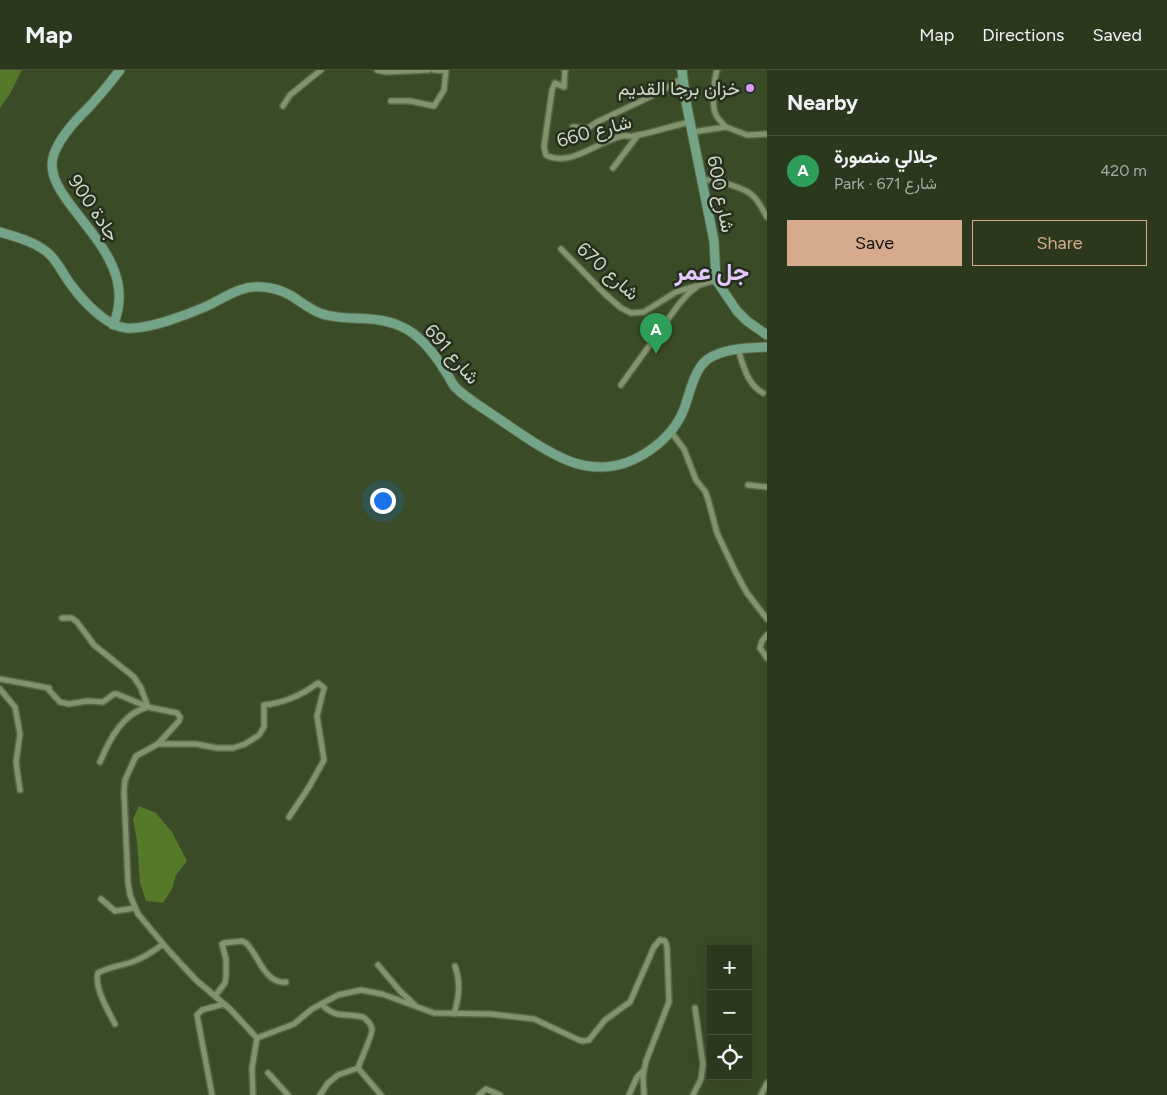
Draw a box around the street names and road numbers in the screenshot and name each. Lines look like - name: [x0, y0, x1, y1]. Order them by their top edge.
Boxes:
- street label: شارع 660: [554, 110, 634, 153]
- street label: شارع 600: [701, 153, 740, 235]
- street label: جادة 900: [63, 170, 125, 246]
- street label: شارع 670: [571, 237, 644, 306]
- street label: شارع 691: [419, 319, 484, 389]

